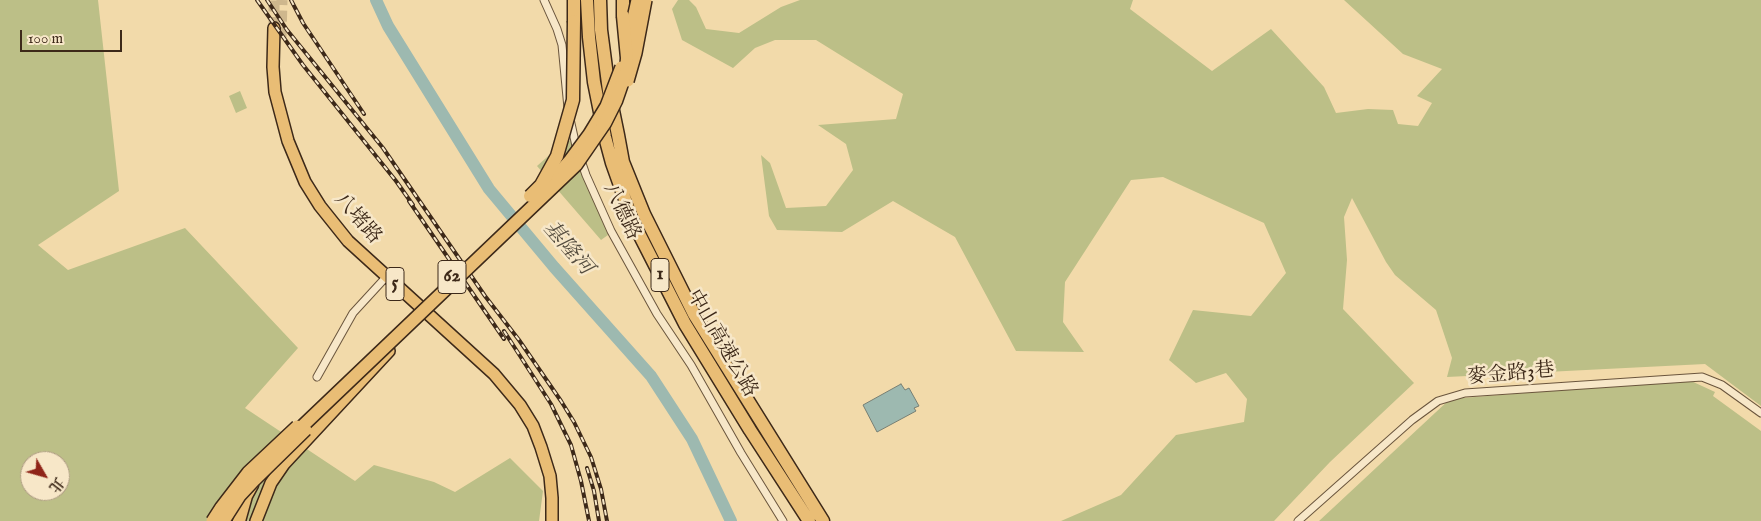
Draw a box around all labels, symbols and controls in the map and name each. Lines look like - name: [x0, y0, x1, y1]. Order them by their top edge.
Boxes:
- scale bar: [22, 20, 125, 52]
- text: 100 m: [28, 29, 63, 48]
- street label: 八德路: [597, 180, 645, 244]
- street label: 八堵路: [328, 188, 386, 250]
- water label: 基隆河: [537, 217, 597, 281]
- road number: 1: [651, 258, 669, 292]
- road number: 62: [438, 260, 466, 294]
- road number: 5: [386, 268, 404, 300]
- street label: 中山高速公路: [681, 286, 761, 402]
- street label: 麥金路3巷: [1466, 359, 1556, 391]
- north arrow: [20, 451, 70, 501]
- text: 北: [45, 474, 67, 496]

